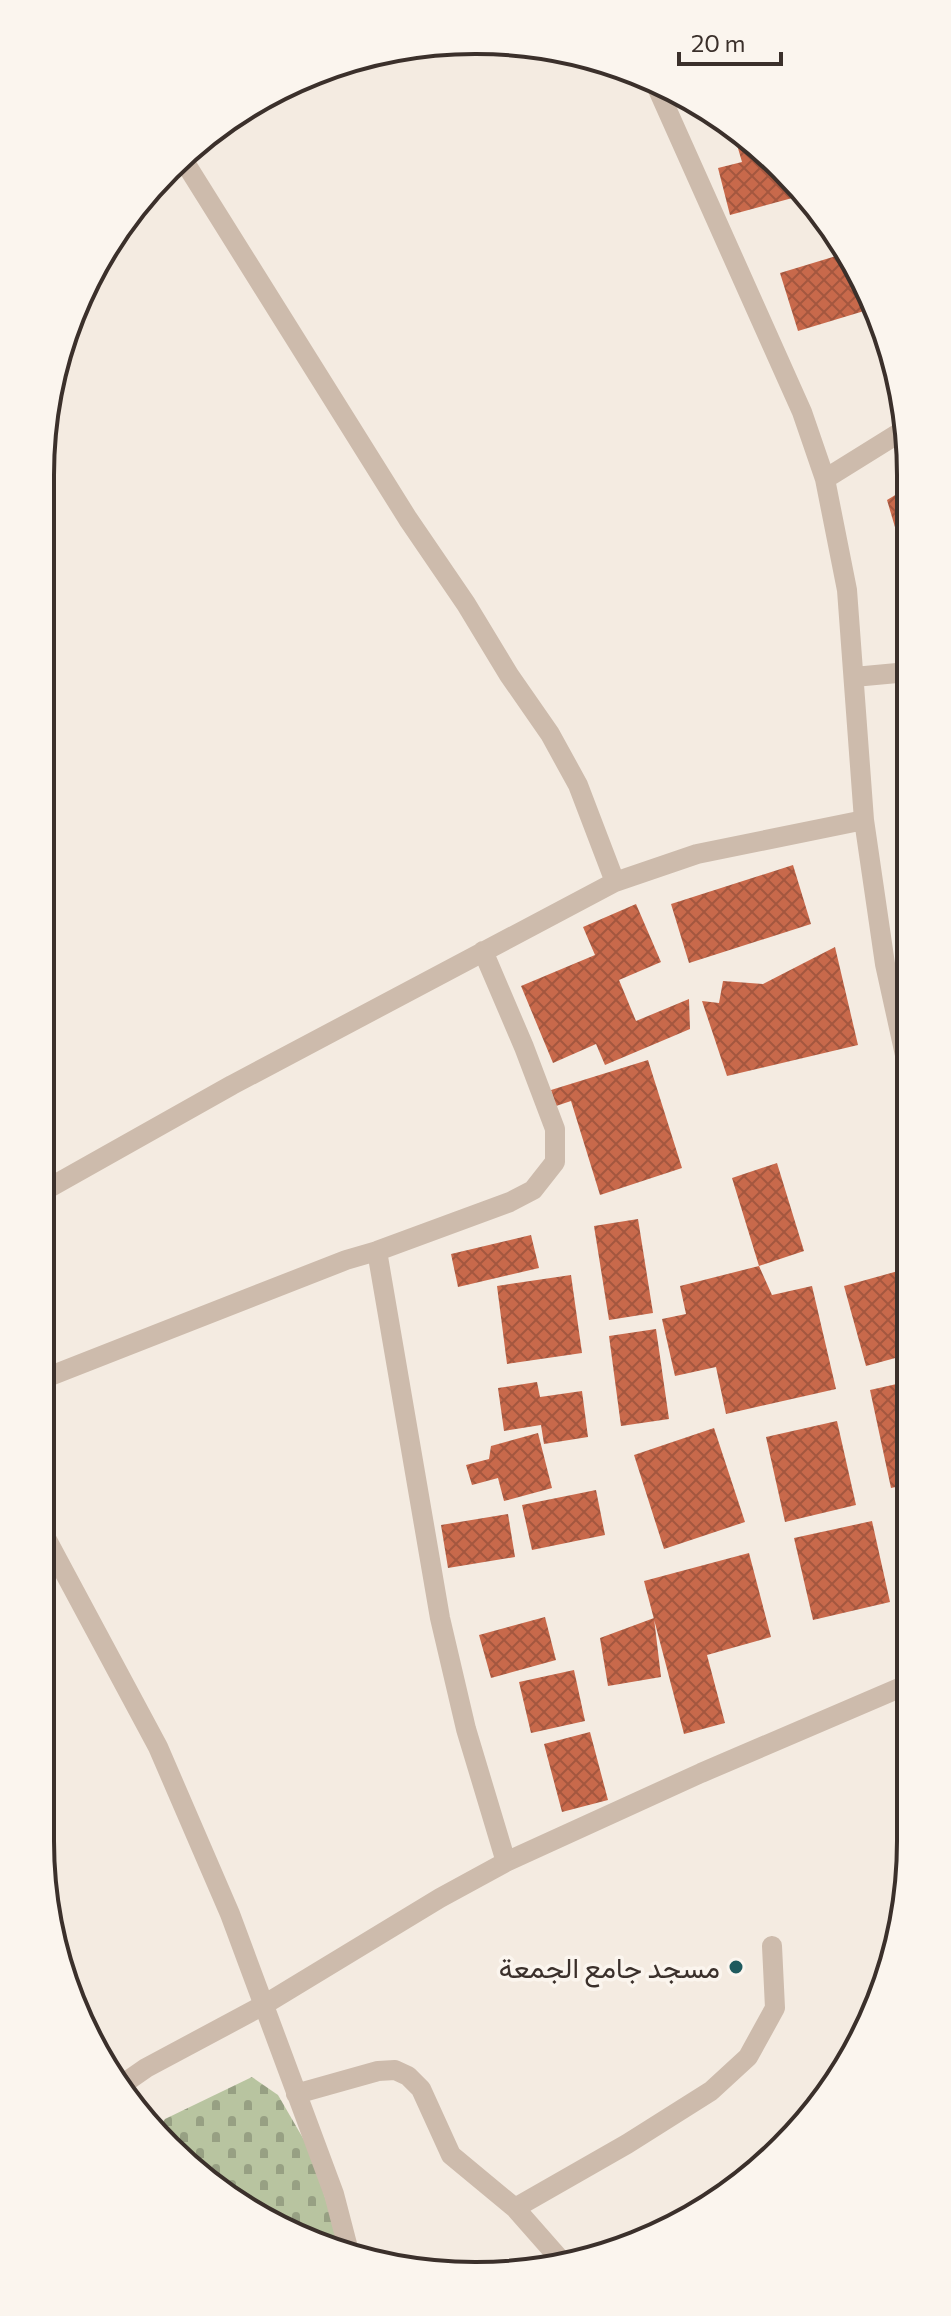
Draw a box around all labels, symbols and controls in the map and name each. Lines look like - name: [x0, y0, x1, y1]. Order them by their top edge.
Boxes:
- scale bar: [679, 16, 781, 66]
- text: 20 m: [691, 28, 745, 57]
- place label: مسجد جامع الجمعة: [499, 1950, 720, 1988]
- marker: مسجد جامع الجمعة: [727, 1958, 745, 1976]

